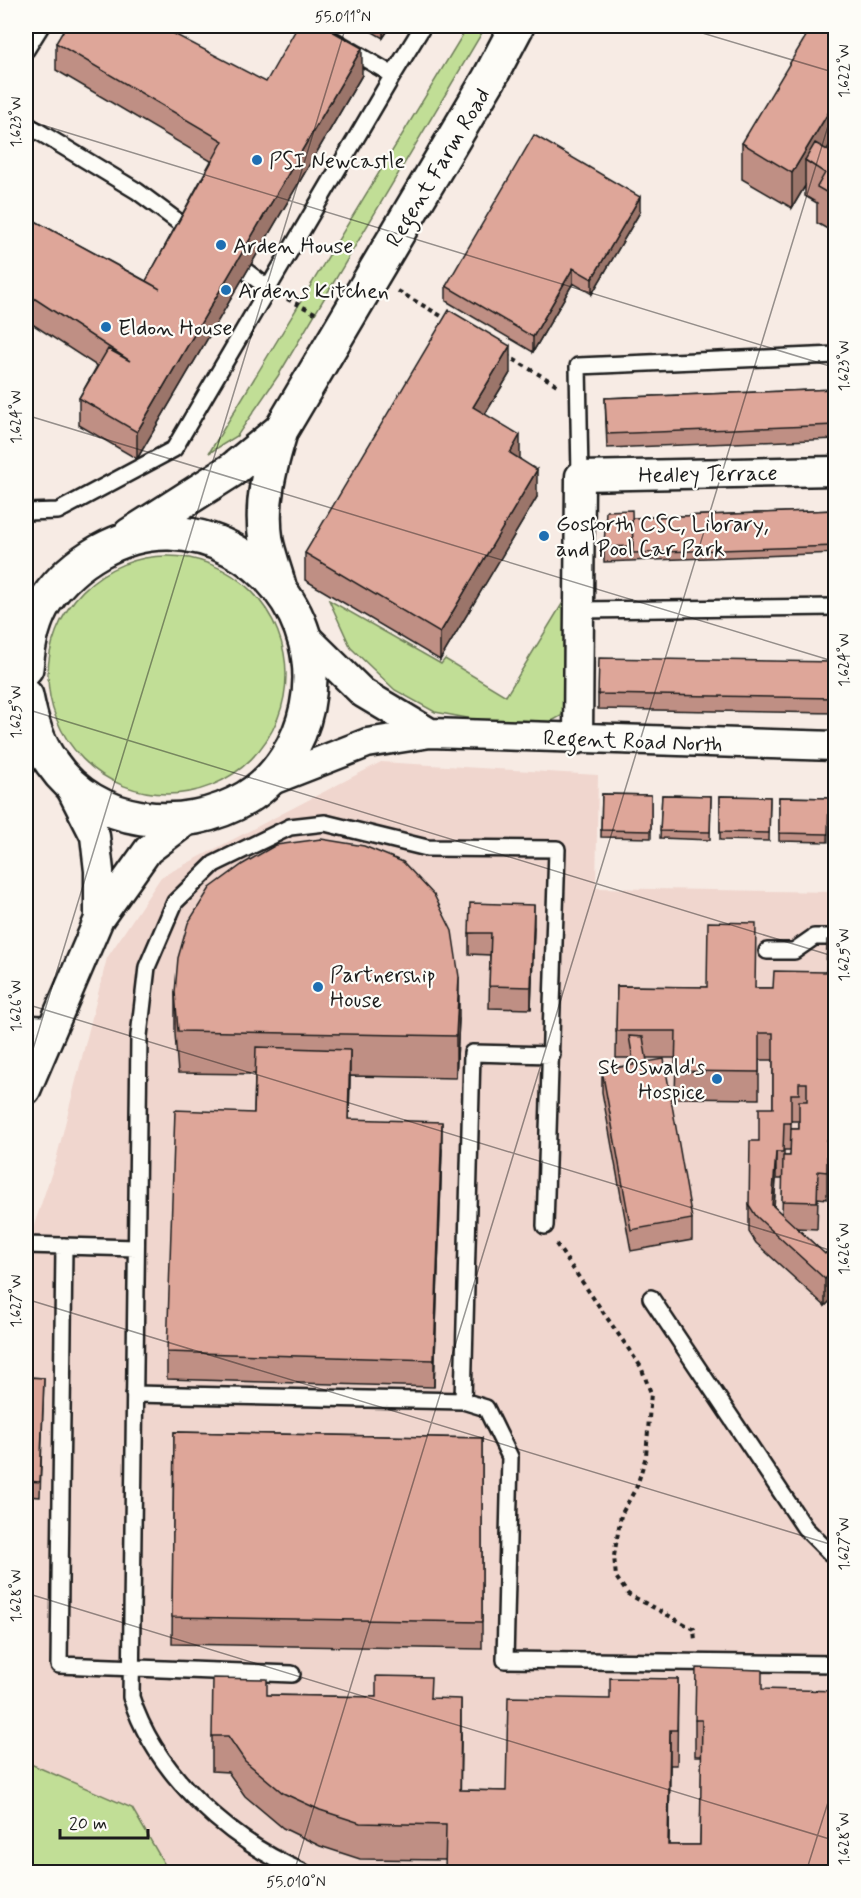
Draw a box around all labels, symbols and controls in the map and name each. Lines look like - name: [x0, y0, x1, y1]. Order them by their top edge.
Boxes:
- text: 55.011°N: [315, 8, 371, 28]
- text: 1.622°W: [835, 44, 855, 98]
- street label: Regent Farm Road: [380, 83, 500, 254]
- text: 1.623°W: [7, 97, 27, 147]
- place label: PSI Newcastle: [269, 148, 405, 176]
- marker: PSI Newcastle: [250, 153, 264, 167]
- place label: Arden House: [233, 233, 353, 261]
- marker: Arden House: [214, 238, 228, 252]
- place label: Ardens Kitchen: [238, 278, 389, 306]
- marker: Ardens Kitchen: [219, 283, 233, 297]
- place label: Eldon House: [118, 315, 232, 343]
- marker: Eldon House: [99, 320, 113, 334]
- text: 1.623°W: [835, 341, 855, 391]
- text: 1.624°W: [7, 390, 27, 444]
- street label: Hedley Terrace: [638, 460, 778, 490]
- place label: Gosforth CSC, Library, and Pool Car Park: [556, 511, 769, 564]
- marker: Gosforth CSC, Library, and Pool Car Park: [537, 529, 551, 543]
- text: 1.624°W: [835, 633, 855, 687]
- text: 1.625°W: [7, 686, 27, 738]
- street label: Regent Road North: [543, 725, 723, 762]
- text: 1.625°W: [835, 929, 855, 981]
- place label: Partnership House: [330, 962, 436, 1015]
- text: 1.626°W: [7, 980, 27, 1032]
- marker: Partnership House: [311, 980, 325, 994]
- place label: St Oswald's Hospice: [598, 1054, 705, 1107]
- marker: St Oswald's Hospice: [710, 1072, 724, 1086]
- text: 1.626°W: [835, 1223, 855, 1275]
- text: 1.627°W: [7, 1275, 27, 1327]
- text: 1.627°W: [835, 1518, 855, 1570]
- text: 1.628°W: [7, 1570, 27, 1622]
- scale bar: [60, 1802, 148, 1840]
- text: 20 m: [69, 1812, 107, 1836]
- text: 1.628°W: [835, 1813, 855, 1865]
- text: 55.010°N: [266, 1873, 326, 1893]

